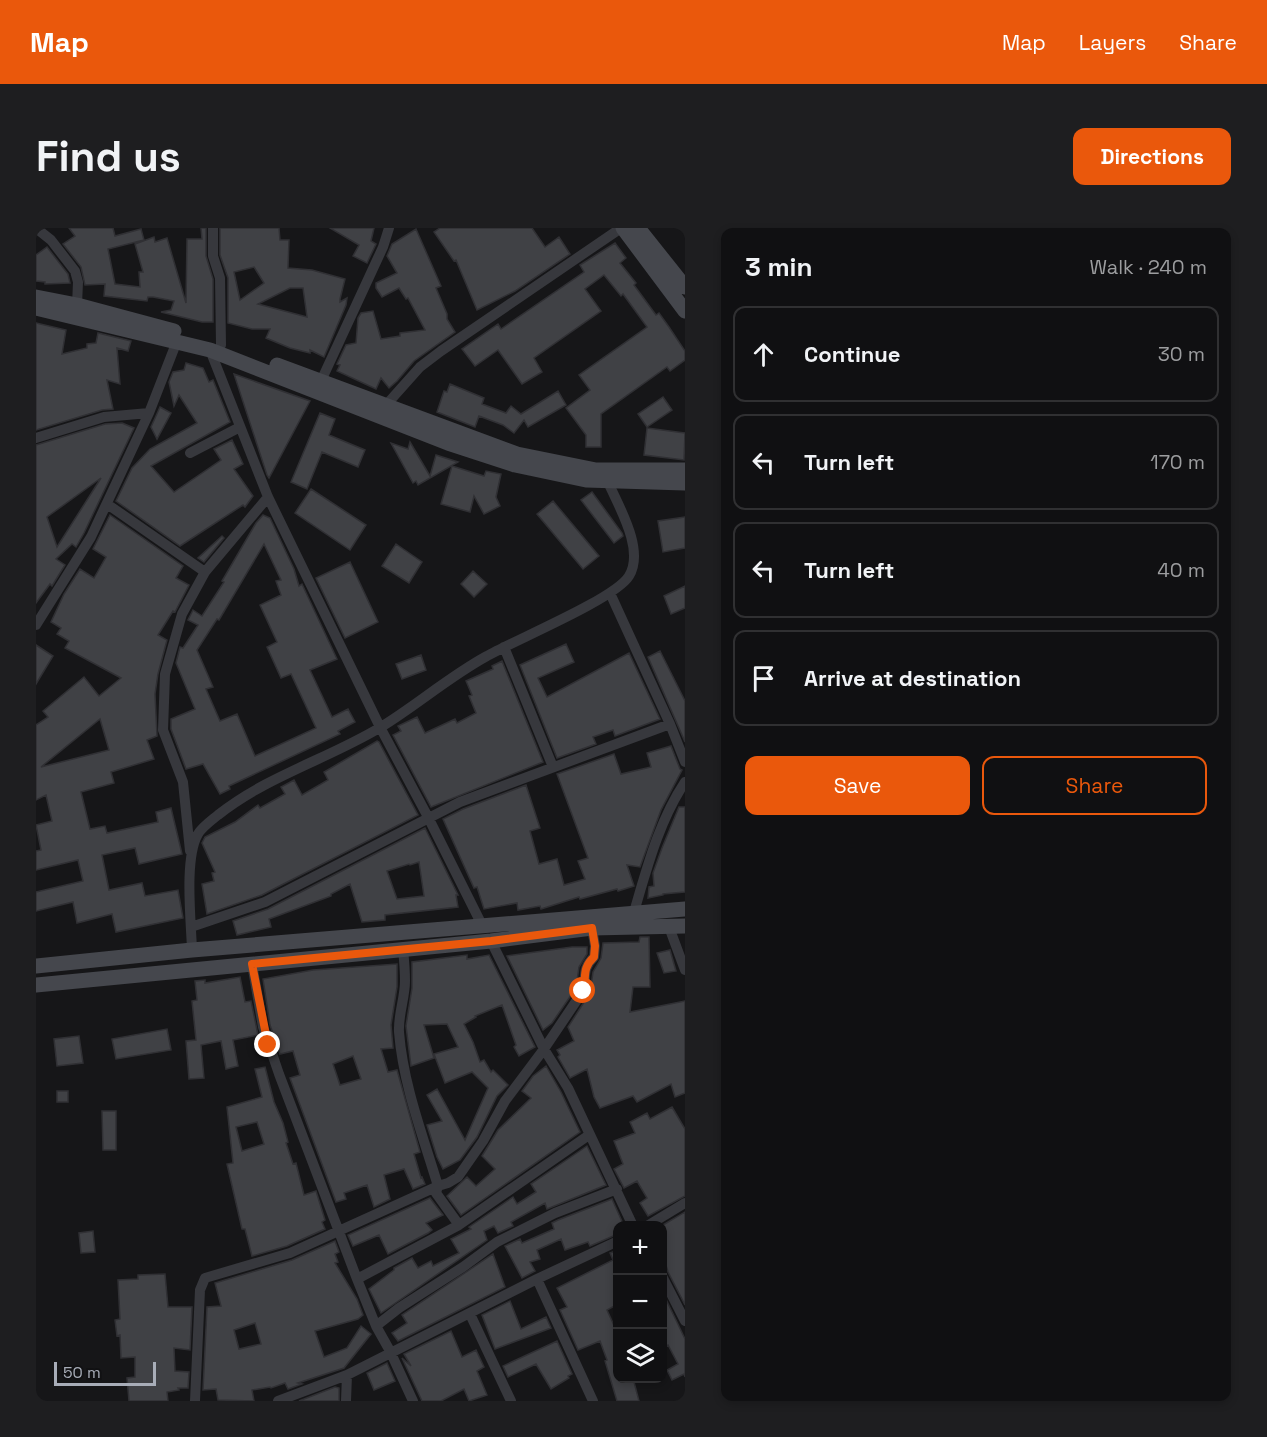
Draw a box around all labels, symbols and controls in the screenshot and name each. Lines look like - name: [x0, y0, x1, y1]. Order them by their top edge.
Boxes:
- text: Map: [30, 24, 89, 60]
- text: Map: [1002, 29, 1046, 56]
- text: Layers: [1079, 29, 1146, 56]
- text: Share: [1179, 29, 1237, 56]
- button: Directions: [1073, 128, 1231, 185]
- text: Find us: [36, 130, 181, 183]
- text: 3 min: [745, 250, 813, 284]
- text: Walk · 240 m: [1089, 254, 1207, 280]
- icon: ahead: [747, 338, 780, 371]
- text: Continue: [804, 340, 900, 368]
- text: 30 m: [1158, 341, 1205, 367]
- icon: left: [747, 446, 780, 479]
- text: Turn left: [804, 448, 894, 476]
- text: 170 m: [1150, 449, 1205, 475]
- icon: left: [747, 554, 780, 587]
- text: Turn left: [804, 556, 894, 584]
- text: 40 m: [1157, 557, 1205, 583]
- icon: arrive: [747, 662, 780, 695]
- text: Arrive at destination: [804, 664, 1021, 692]
- button: Save: [745, 756, 970, 815]
- button: Share: [982, 756, 1207, 815]
- route start: [569, 977, 595, 1003]
- route end: [254, 1031, 280, 1057]
- map controls: [613, 1221, 667, 1383]
- button: +: [613, 1221, 667, 1275]
- button: −: [613, 1275, 667, 1329]
- button: layers: [613, 1329, 667, 1383]
- scale bar: [54, 1359, 156, 1386]
- text: 50 m: [63, 1362, 101, 1383]

